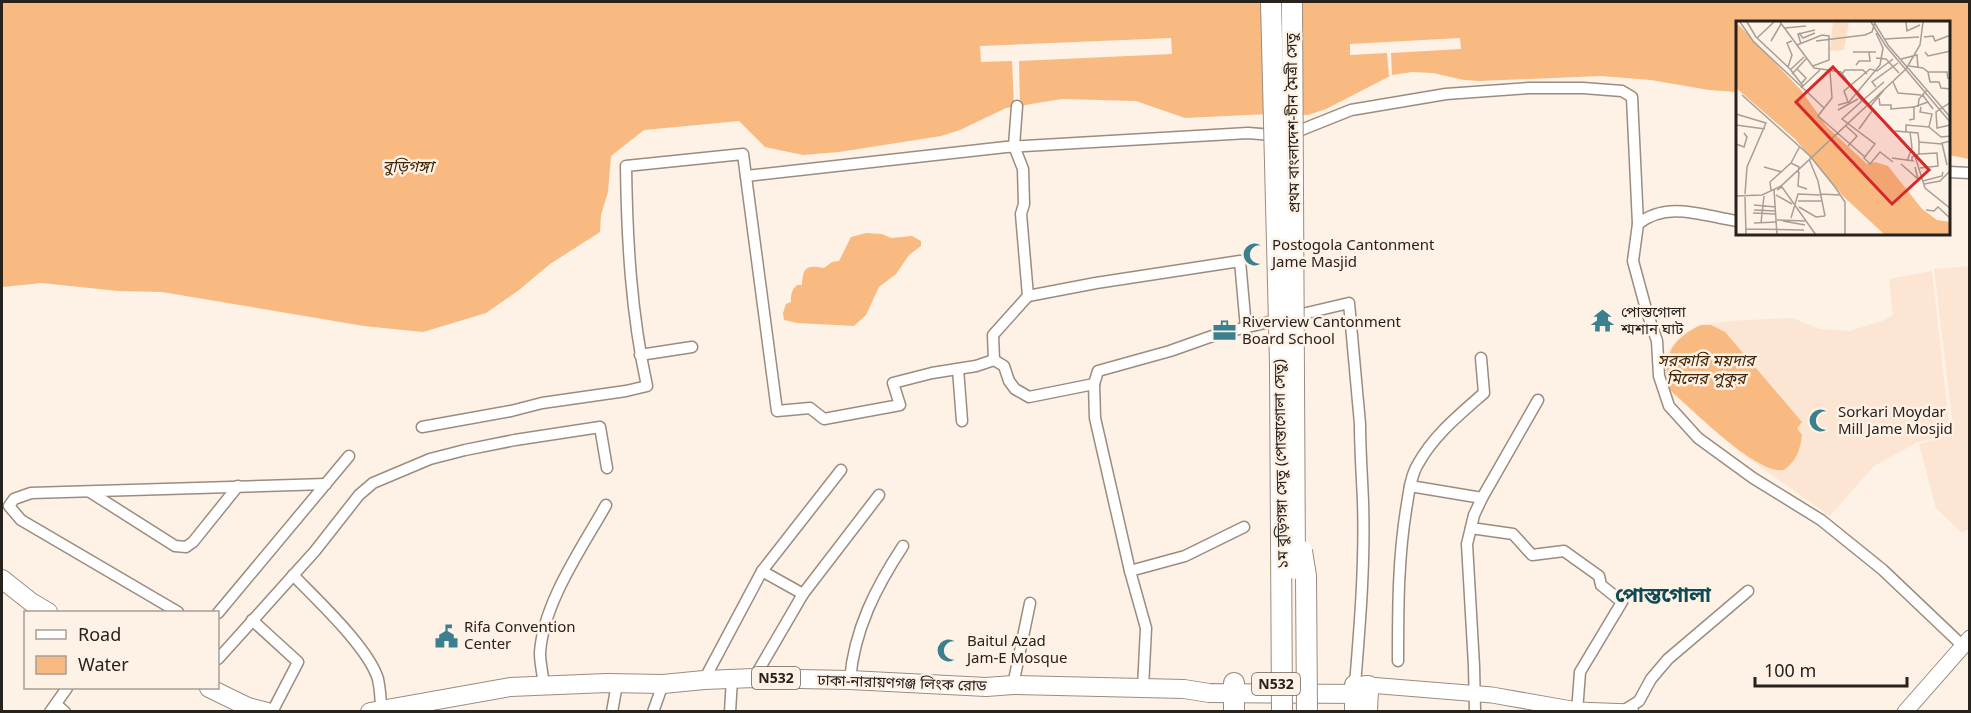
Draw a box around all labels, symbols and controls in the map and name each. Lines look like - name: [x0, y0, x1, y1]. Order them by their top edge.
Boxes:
- inset map: [1736, 21, 1950, 236]
- street label: প্রথম বাংলাদেশ-চীন মৈত্রী সেতু: [1280, 32, 1304, 213]
- water label: বুড়িগঙ্গা: [383, 155, 436, 177]
- place label: Postogola Cantonment Jame Masjid: [1270, 234, 1435, 271]
- mosque icon: Postogola Cantonment Jame Masjid: [1241, 241, 1267, 267]
- place label: পোস্তগোলা শ্মশান ঘাট: [1620, 301, 1687, 338]
- temple icon: পোস্তগোলা শ্মশান ঘাট: [1590, 308, 1616, 334]
- place label: Riverview Cantonment Board School: [1242, 311, 1401, 348]
- office icon: Riverview Cantonment Board School: [1211, 318, 1237, 344]
- water label: সরকারি ময়দার মিলের পুকুর: [1657, 349, 1758, 389]
- street label: ১ম বুড়িগঙ্গা সেতু (পোস্তাগোলা সেতু): [1268, 359, 1292, 569]
- place label: Sorkari Moydar Mill Jame Mosjid: [1838, 401, 1953, 438]
- mosque icon: Sorkari Moydar Mill Jame Mosjid: [1807, 408, 1833, 434]
- district label: পোস্তগোলা: [1615, 580, 1712, 608]
- legend: [24, 611, 219, 689]
- place label: Rifa Convention Center: [464, 616, 575, 653]
- text: Road: [78, 622, 121, 646]
- public building icon: Rifa Convention Center: [433, 623, 459, 649]
- place label: Baitul Azad Jam-E Mosque: [965, 630, 1067, 667]
- mosque icon: Baitul Azad Jam-E Mosque: [936, 637, 962, 663]
- scale bar: [1755, 650, 1906, 688]
- text: Water: [78, 652, 129, 676]
- text: 100 m: [1764, 658, 1816, 682]
- road number: N532: [752, 667, 800, 689]
- street label: ঢাকা-নারায়ণগঞ্জ লিংক রোড: [816, 669, 987, 695]
- road number: N532: [1252, 673, 1300, 695]

